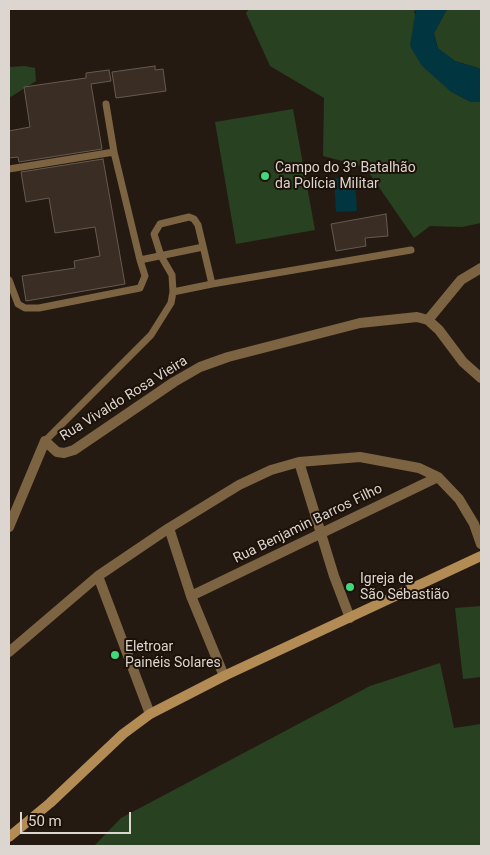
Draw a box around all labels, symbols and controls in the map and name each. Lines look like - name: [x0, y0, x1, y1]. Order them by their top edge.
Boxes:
- place label: Campo do 3º Batalhão da Polícia Militar: [275, 160, 416, 192]
- marker: Campo do 3º Batalhão da Polícia Militar: [259, 170, 271, 182]
- street label: Rua Vivaldo Rosa Vieira: [57, 353, 191, 445]
- street label: Rua Benjamin Barros Filho: [231, 481, 385, 567]
- place label: Igreja de São Sebastião: [360, 571, 449, 604]
- marker: Igreja de São Sebastião: [344, 581, 356, 593]
- place label: Eletroar Painéis Solares: [125, 639, 221, 672]
- marker: Eletroar Painéis Solares: [109, 649, 121, 661]
- scale bar: [22, 802, 134, 834]
- text: 50 m: [28, 812, 62, 830]

